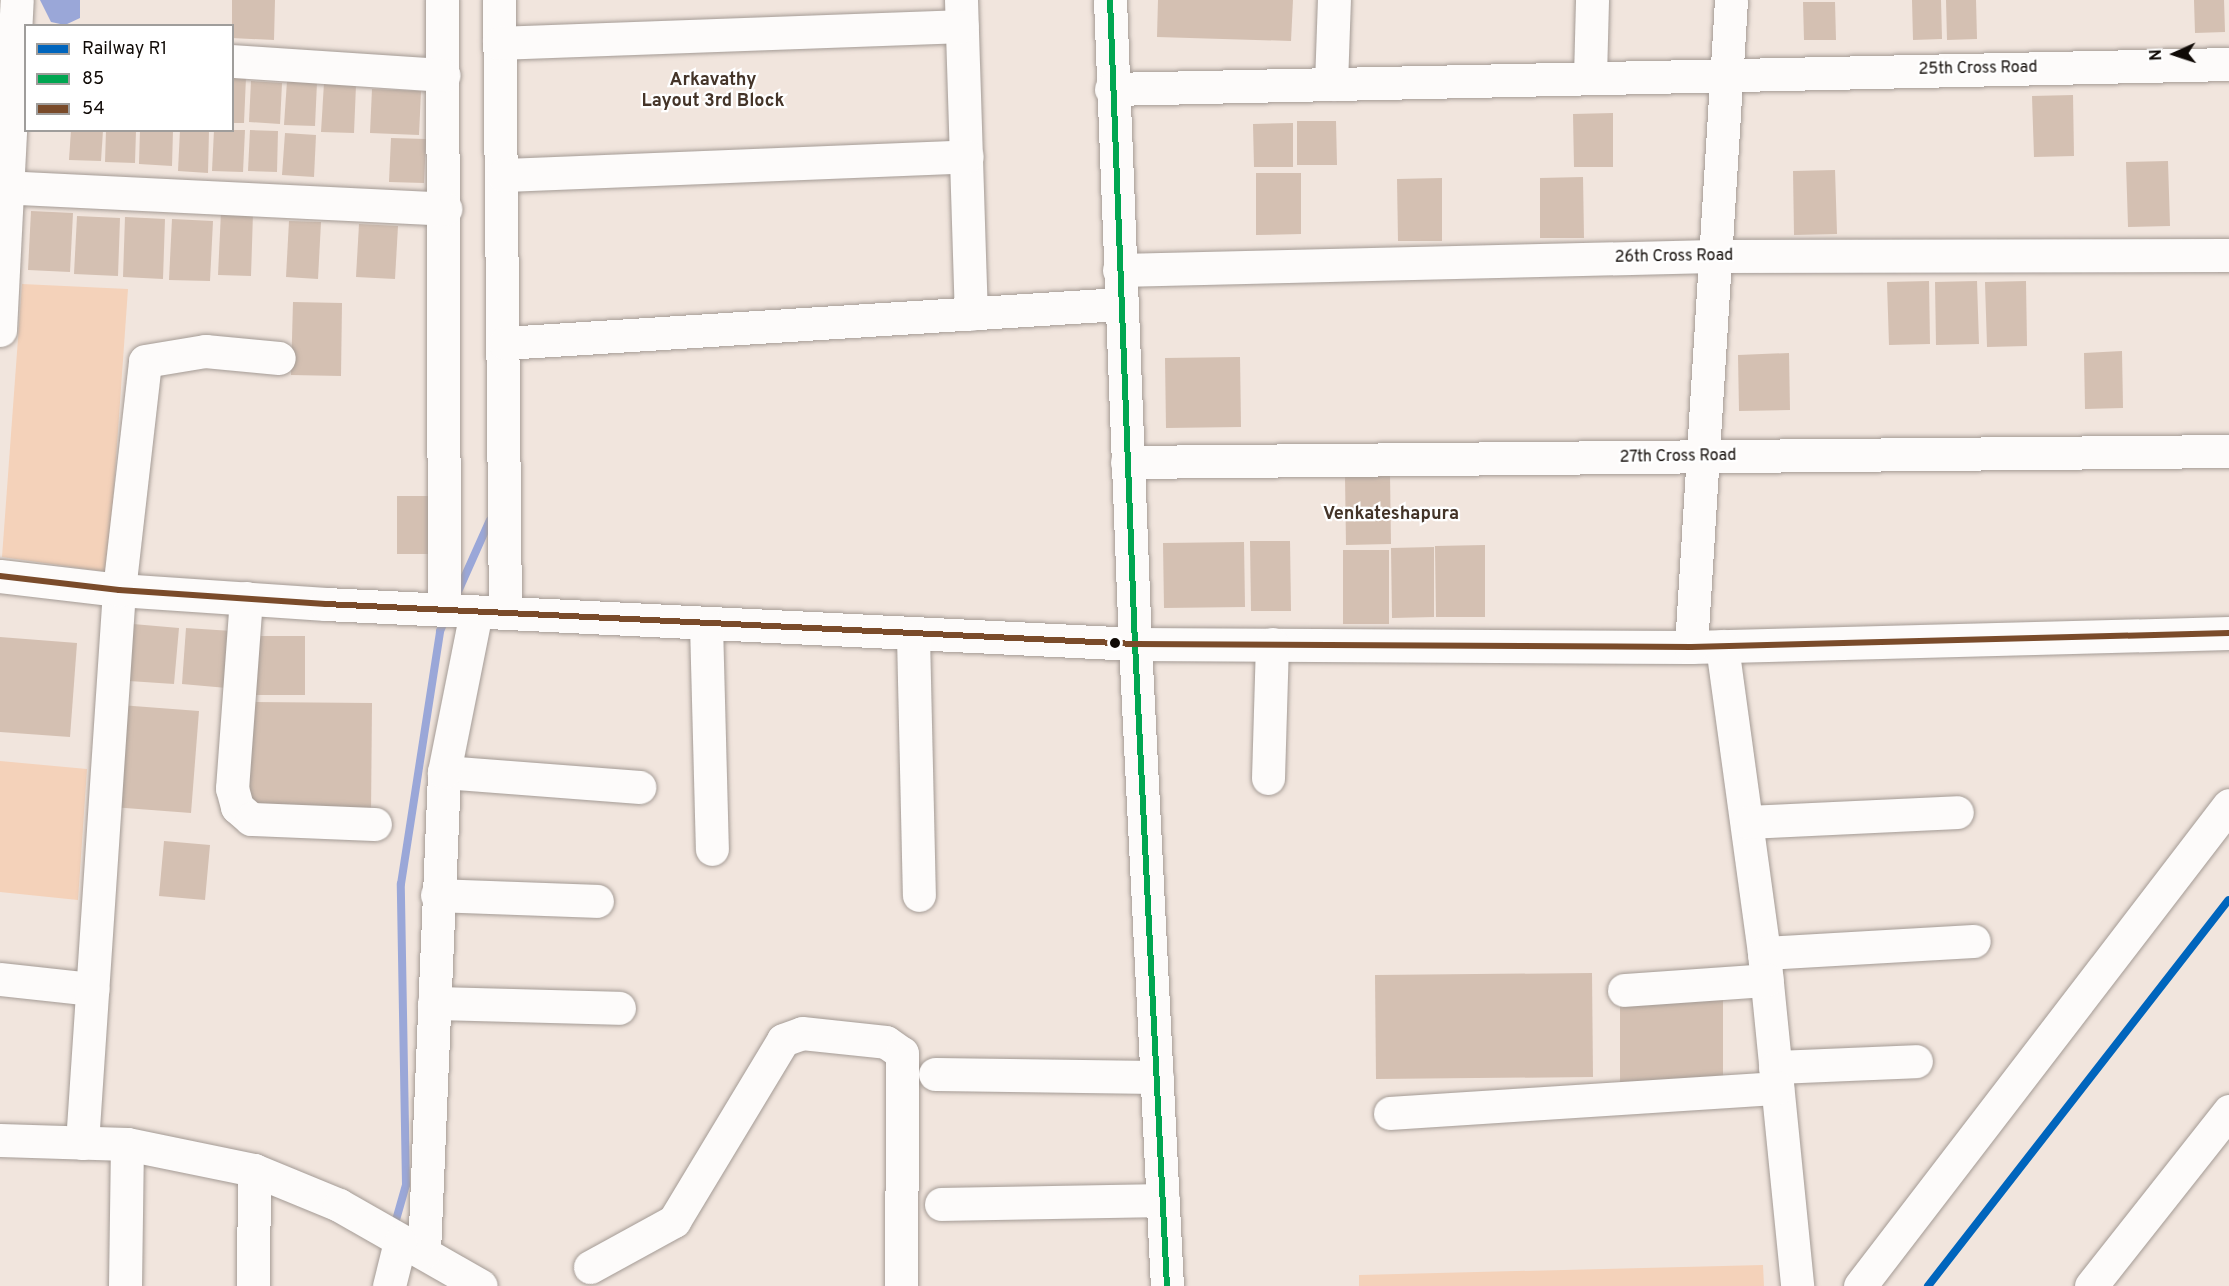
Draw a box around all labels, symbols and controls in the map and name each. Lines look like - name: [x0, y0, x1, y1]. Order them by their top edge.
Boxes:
- legend: [24, 24, 234, 132]
- north arrow: [2145, 24, 2205, 84]
- text: Railway R1: [82, 38, 167, 61]
- text: N: [2147, 49, 2167, 61]
- street label: 25th Cross Road: [1918, 58, 2038, 80]
- text: 85: [82, 68, 104, 91]
- district label: Arkavathy Layout 3rd Block: [642, 71, 784, 113]
- text: 54: [82, 98, 105, 121]
- street label: 26th Cross Road: [1615, 246, 1733, 268]
- street label: 27th Cross Road: [1619, 446, 1737, 468]
- district label: Venkateshapura: [1323, 504, 1459, 526]
- unlabelled marker: [1109, 637, 1121, 649]

